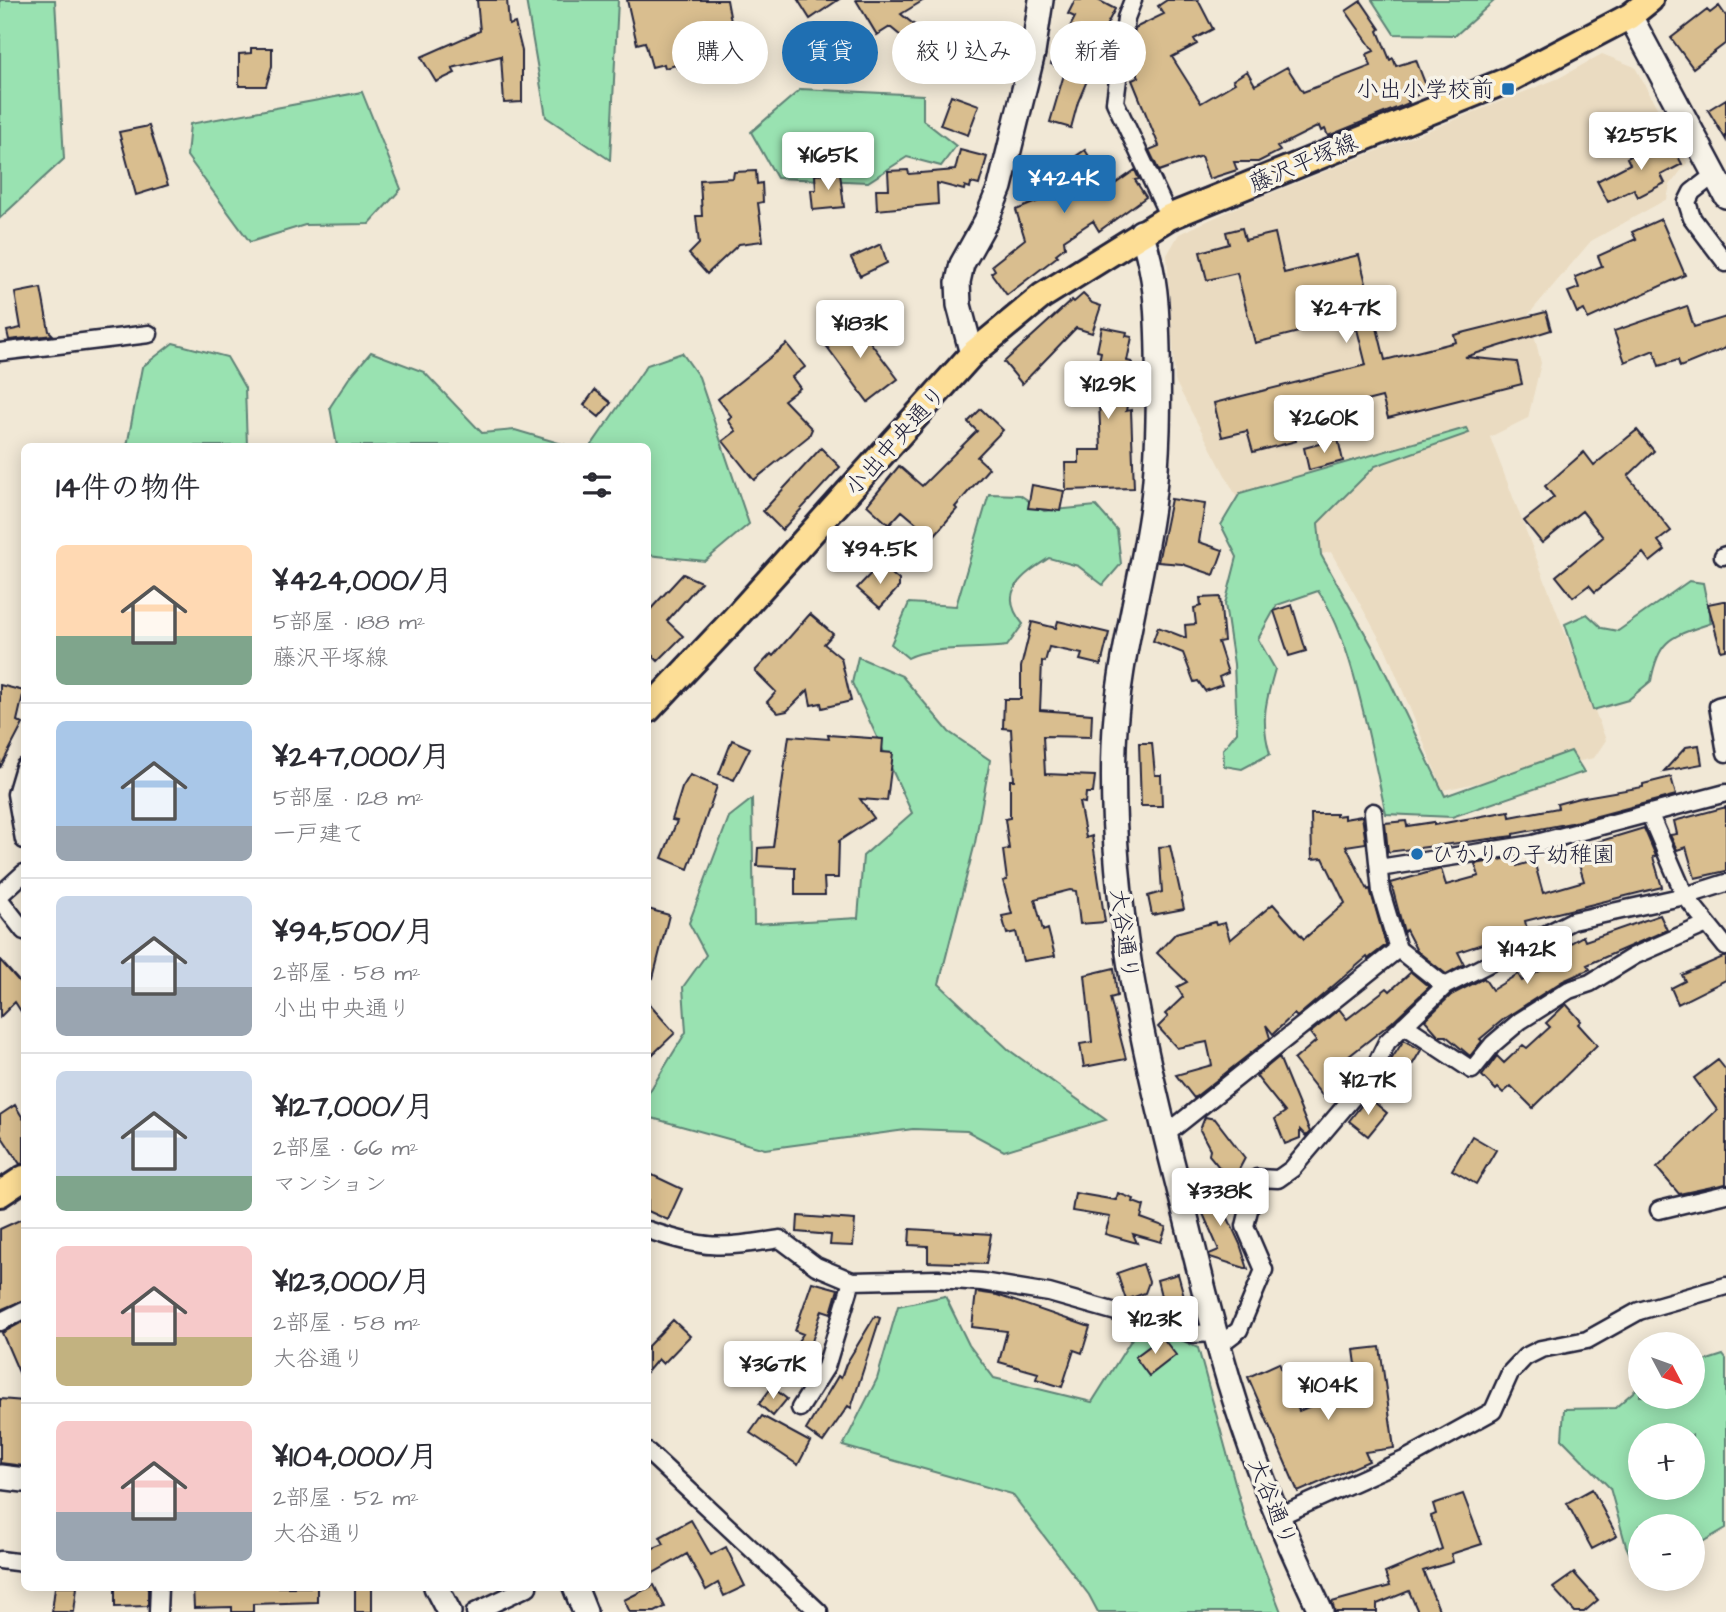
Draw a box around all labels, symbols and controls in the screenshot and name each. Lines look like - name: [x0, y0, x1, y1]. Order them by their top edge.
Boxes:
- chip: 購入: [672, 21, 768, 84]
- chip: 賃貸: [782, 21, 878, 84]
- chip: 絞り込み: [892, 21, 1036, 84]
- chip: 新着: [1050, 21, 1146, 84]
- place label: 小出小学校前: [1356, 74, 1494, 106]
- marker: 小出小学校前: [1500, 81, 1516, 97]
- pin: ¥255K: [1592, 113, 1690, 172]
- text: ¥255K: [1605, 119, 1677, 151]
- street label: 藤沢平塚線: [1244, 126, 1363, 200]
- pin: ¥165K: [779, 132, 877, 192]
- text: ¥165K: [798, 139, 858, 171]
- pin: ¥424K: [1015, 156, 1113, 215]
- text: ¥424K: [1029, 162, 1099, 194]
- pin: ¥247K: [1297, 286, 1395, 345]
- text: ¥247K: [1311, 292, 1381, 324]
- pin: ¥183K: [811, 300, 909, 360]
- text: ¥183K: [832, 307, 888, 339]
- pin: ¥129K: [1059, 362, 1157, 421]
- text: ¥129K: [1080, 368, 1136, 400]
- street label: 小出中央通り: [838, 379, 954, 503]
- pin: ¥260K: [1275, 396, 1373, 455]
- text: ¥260K: [1290, 402, 1358, 434]
- icon: filters: [578, 466, 616, 504]
- text: 14件の物件: [56, 467, 200, 509]
- pin: ¥94.5K: [823, 526, 937, 586]
- text: ¥94.5K: [843, 533, 917, 565]
- text: ¥424,000/月: [273, 560, 453, 602]
- icon: home: [112, 573, 196, 657]
- text: 5部屋 · 188 m²: [273, 606, 425, 638]
- text: 藤沢平塚線: [273, 642, 388, 674]
- text: ¥247,000/月: [273, 736, 451, 778]
- icon: home: [112, 749, 196, 833]
- text: 5部屋 · 128 m²: [273, 782, 424, 814]
- text: 一戸建て: [273, 818, 365, 850]
- place label: ひかりの子幼稚園: [1431, 839, 1615, 871]
- marker: ひかりの子幼稚園: [1409, 846, 1425, 862]
- street label: 大谷通り: [1102, 886, 1146, 982]
- text: ¥94,500/月: [273, 911, 435, 953]
- icon: home: [112, 924, 196, 1008]
- pin: ¥142K: [1478, 926, 1576, 986]
- text: ¥142K: [1498, 933, 1556, 965]
- text: 2部屋 · 58 m²: [273, 957, 421, 989]
- text: 小出中央通り: [273, 993, 411, 1025]
- pin: ¥127K: [1319, 1058, 1417, 1117]
- text: ¥127K: [1340, 1064, 1396, 1096]
- text: ¥127,000/月: [273, 1086, 434, 1128]
- icon: home: [112, 1099, 196, 1183]
- text: 2部屋 · 66 m²: [273, 1132, 418, 1164]
- text: マンション: [273, 1168, 387, 1200]
- pin: ¥338K: [1171, 1168, 1269, 1228]
- text: ¥338K: [1188, 1175, 1252, 1207]
- text: ¥123,000/月: [273, 1261, 431, 1303]
- icon: home: [112, 1274, 196, 1358]
- pin: ¥123K: [1106, 1296, 1204, 1356]
- text: ¥123K: [1128, 1303, 1182, 1335]
- text: 2部屋 · 58 m²: [273, 1307, 421, 1339]
- north arrow: [1628, 1332, 1704, 1409]
- map controls: [1628, 1332, 1705, 1591]
- pin: ¥367K: [724, 1342, 822, 1401]
- text: 大谷通り: [273, 1343, 365, 1375]
- text: ¥367K: [740, 1348, 806, 1380]
- pin: ¥104K: [1279, 1362, 1377, 1422]
- text: ¥104K: [1298, 1369, 1358, 1401]
- button: +: [1628, 1423, 1705, 1500]
- text: ¥104,000/月: [273, 1436, 438, 1478]
- icon: home: [112, 1449, 196, 1533]
- street label: 大谷通り: [1240, 1454, 1304, 1551]
- text: 2部屋 · 52 m²: [273, 1482, 419, 1514]
- button: −: [1628, 1514, 1705, 1591]
- text: 大谷通り: [273, 1518, 365, 1550]

